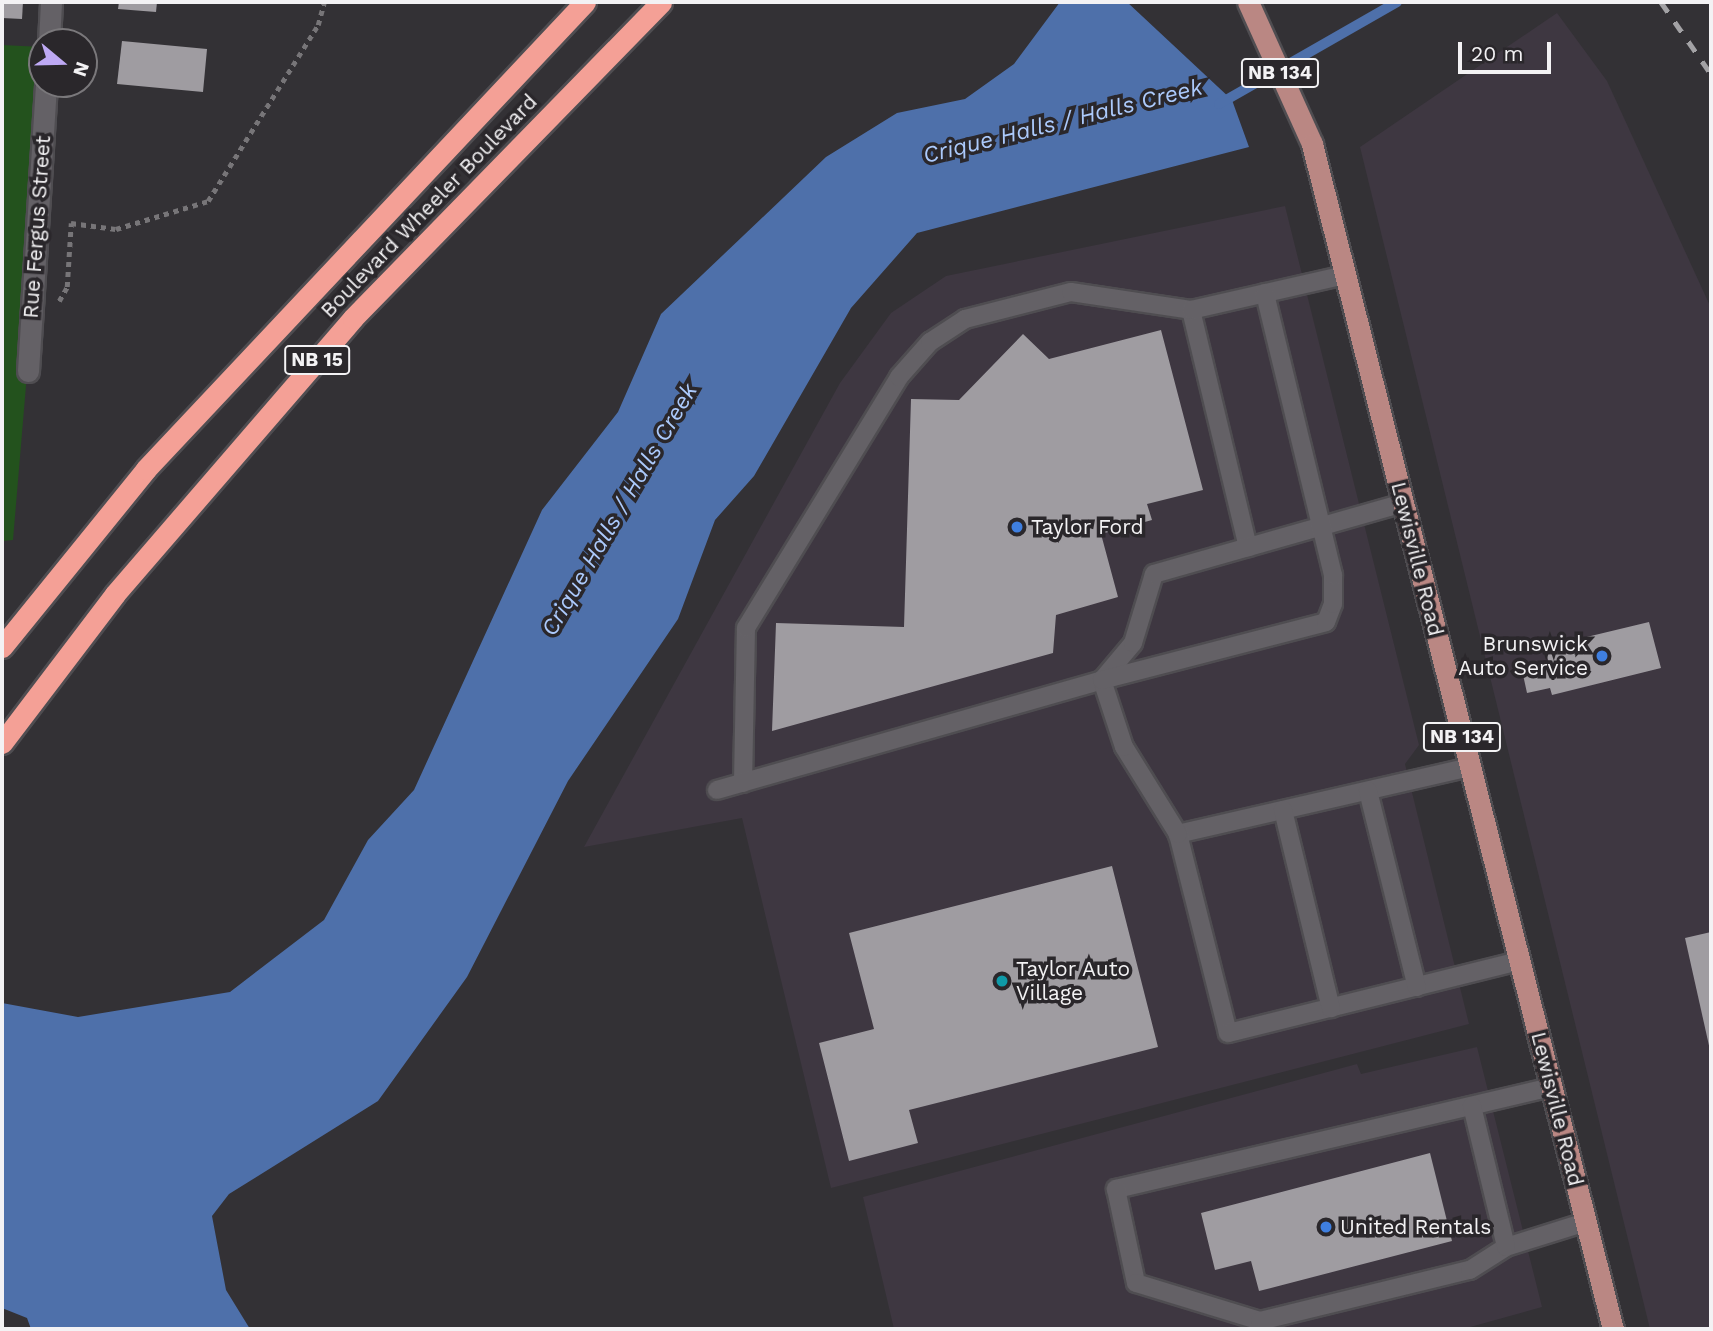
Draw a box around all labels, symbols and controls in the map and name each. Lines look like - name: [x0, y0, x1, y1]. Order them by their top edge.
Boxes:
- north arrow: [28, 28, 98, 98]
- scale bar: [1461, 28, 1554, 72]
- text: 20 m: [1471, 41, 1523, 66]
- road number: NB 134: [1240, 58, 1320, 88]
- text: N: [68, 59, 95, 80]
- water label: Crique Halls / Halls Creek: [920, 74, 1206, 170]
- street label: Boulevard Wheeler Boulevard: [315, 89, 543, 323]
- street label: Rue Fergus Street: [18, 135, 56, 319]
- road number: NB 15: [284, 344, 350, 376]
- water label: Crique Halls / Halls Creek: [536, 379, 704, 641]
- street label: Lewisville Road: [1386, 479, 1448, 639]
- place label: Taylor Ford: [1031, 514, 1144, 540]
- marker: Taylor Ford: [1009, 519, 1025, 535]
- place label: Brunswick Auto Service: [1458, 631, 1588, 681]
- marker: Brunswick Auto Service: [1594, 648, 1610, 664]
- road number: NB 134: [1422, 722, 1502, 752]
- place label: Taylor Auto Village: [1016, 956, 1131, 1006]
- marker: Taylor Auto Village: [994, 973, 1010, 989]
- street label: Lewisville Road: [1526, 1029, 1588, 1189]
- place label: United Rentals: [1340, 1214, 1491, 1240]
- marker: United Rentals: [1318, 1219, 1334, 1235]

